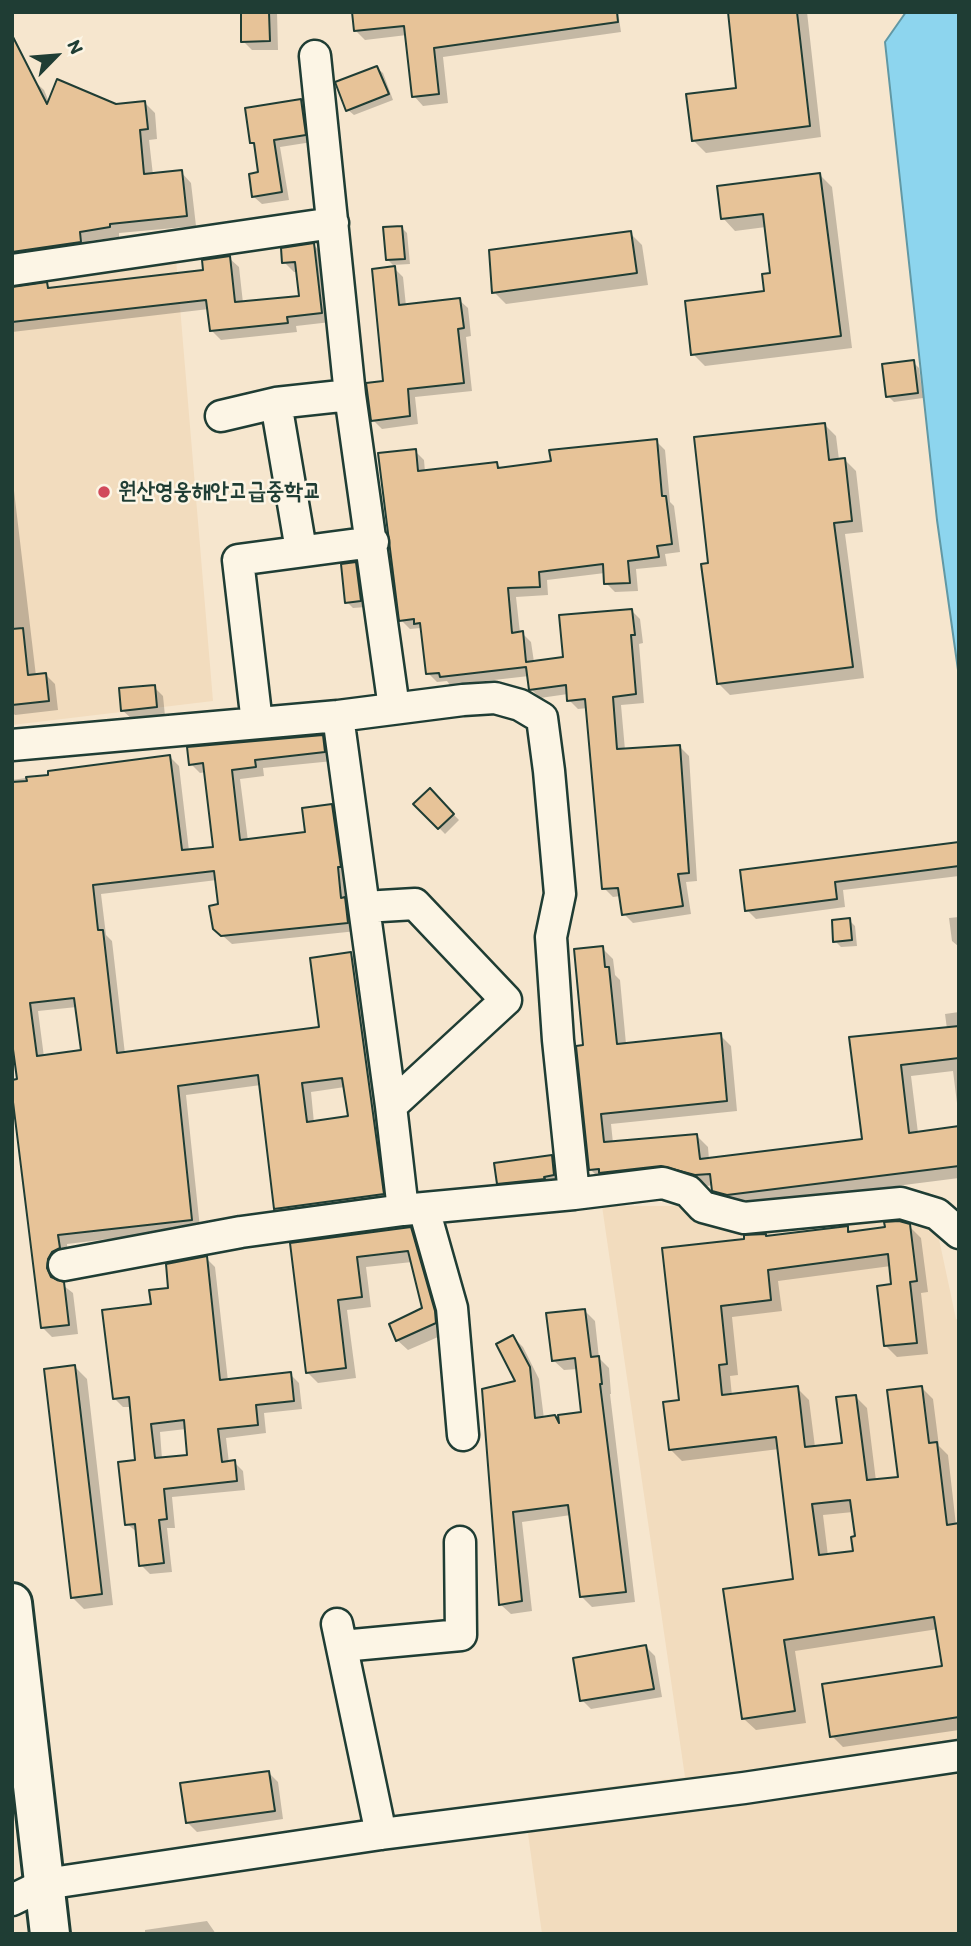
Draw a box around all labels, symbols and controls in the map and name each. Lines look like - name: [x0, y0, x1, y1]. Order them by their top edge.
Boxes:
- north arrow: [21, 21, 91, 91]
- text: N: [62, 36, 89, 58]
- place label: 원산영웅해안고급중학교: [118, 478, 322, 506]
- marker: 원산영웅해안고급중학교: [96, 484, 112, 500]

